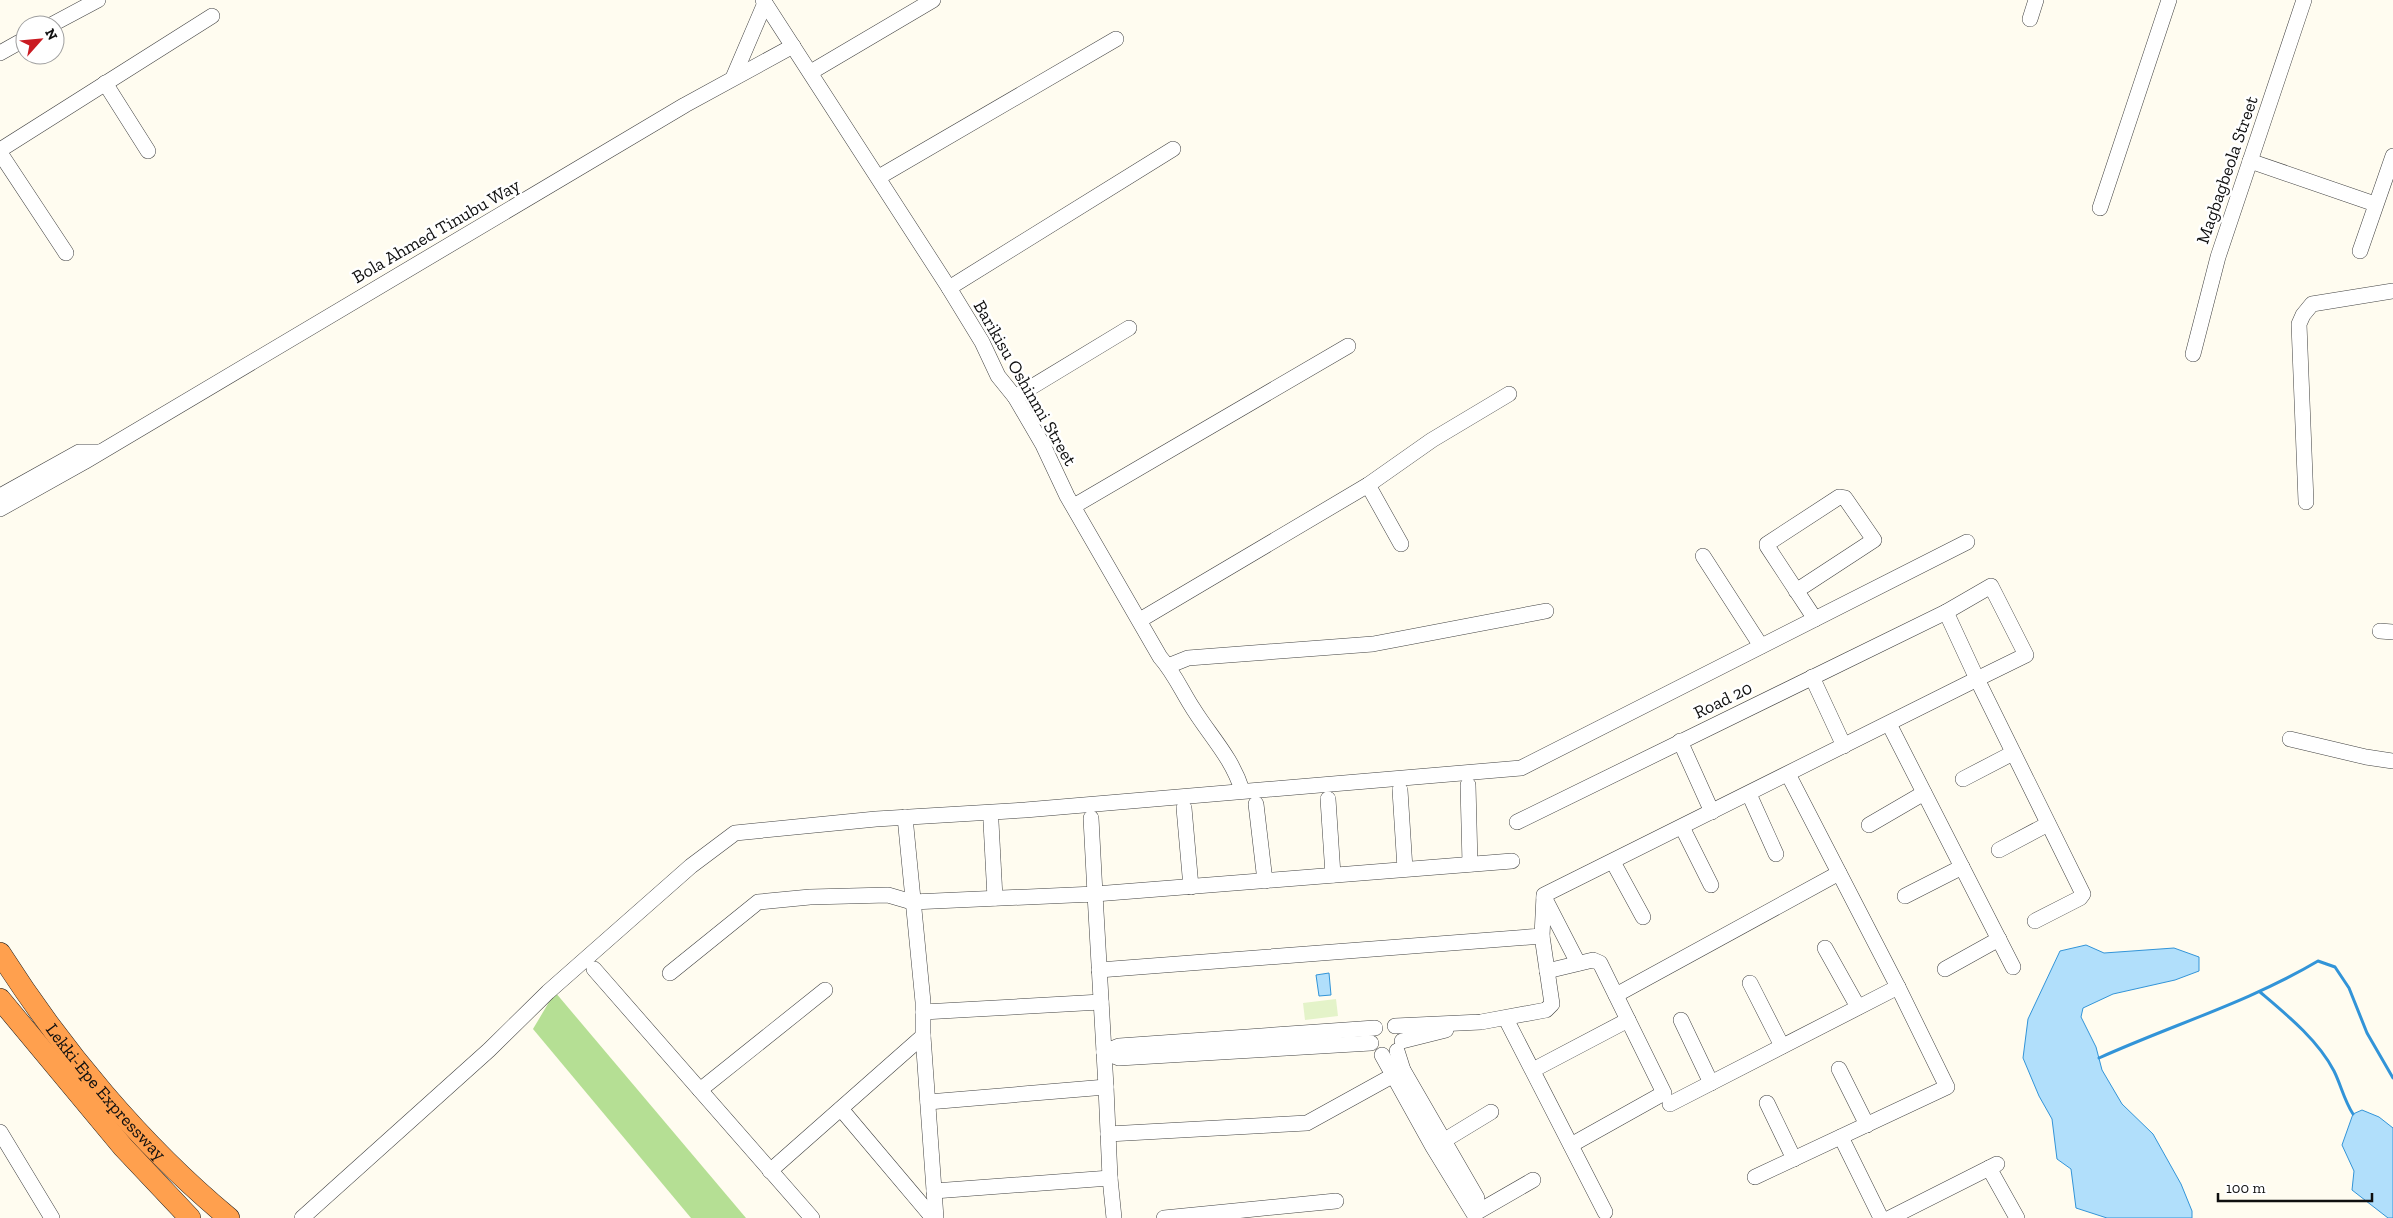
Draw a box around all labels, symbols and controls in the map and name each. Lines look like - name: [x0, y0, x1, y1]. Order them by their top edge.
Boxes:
- north arrow: [15, 15, 65, 65]
- text: N: [41, 26, 61, 43]
- street label: Magbagbeola Street: [2191, 93, 2263, 247]
- street label: Bola Ahmed Tinubu Way: [348, 174, 524, 288]
- street label: Barikisu Oshinmi Street: [969, 296, 1081, 470]
- street label: Road 20: [1690, 676, 1756, 724]
- street label: Lekki-Epe Expressway: [41, 1019, 171, 1166]
- scale bar: [2218, 1170, 2372, 1202]
- text: 100 m: [2226, 1179, 2265, 1197]

